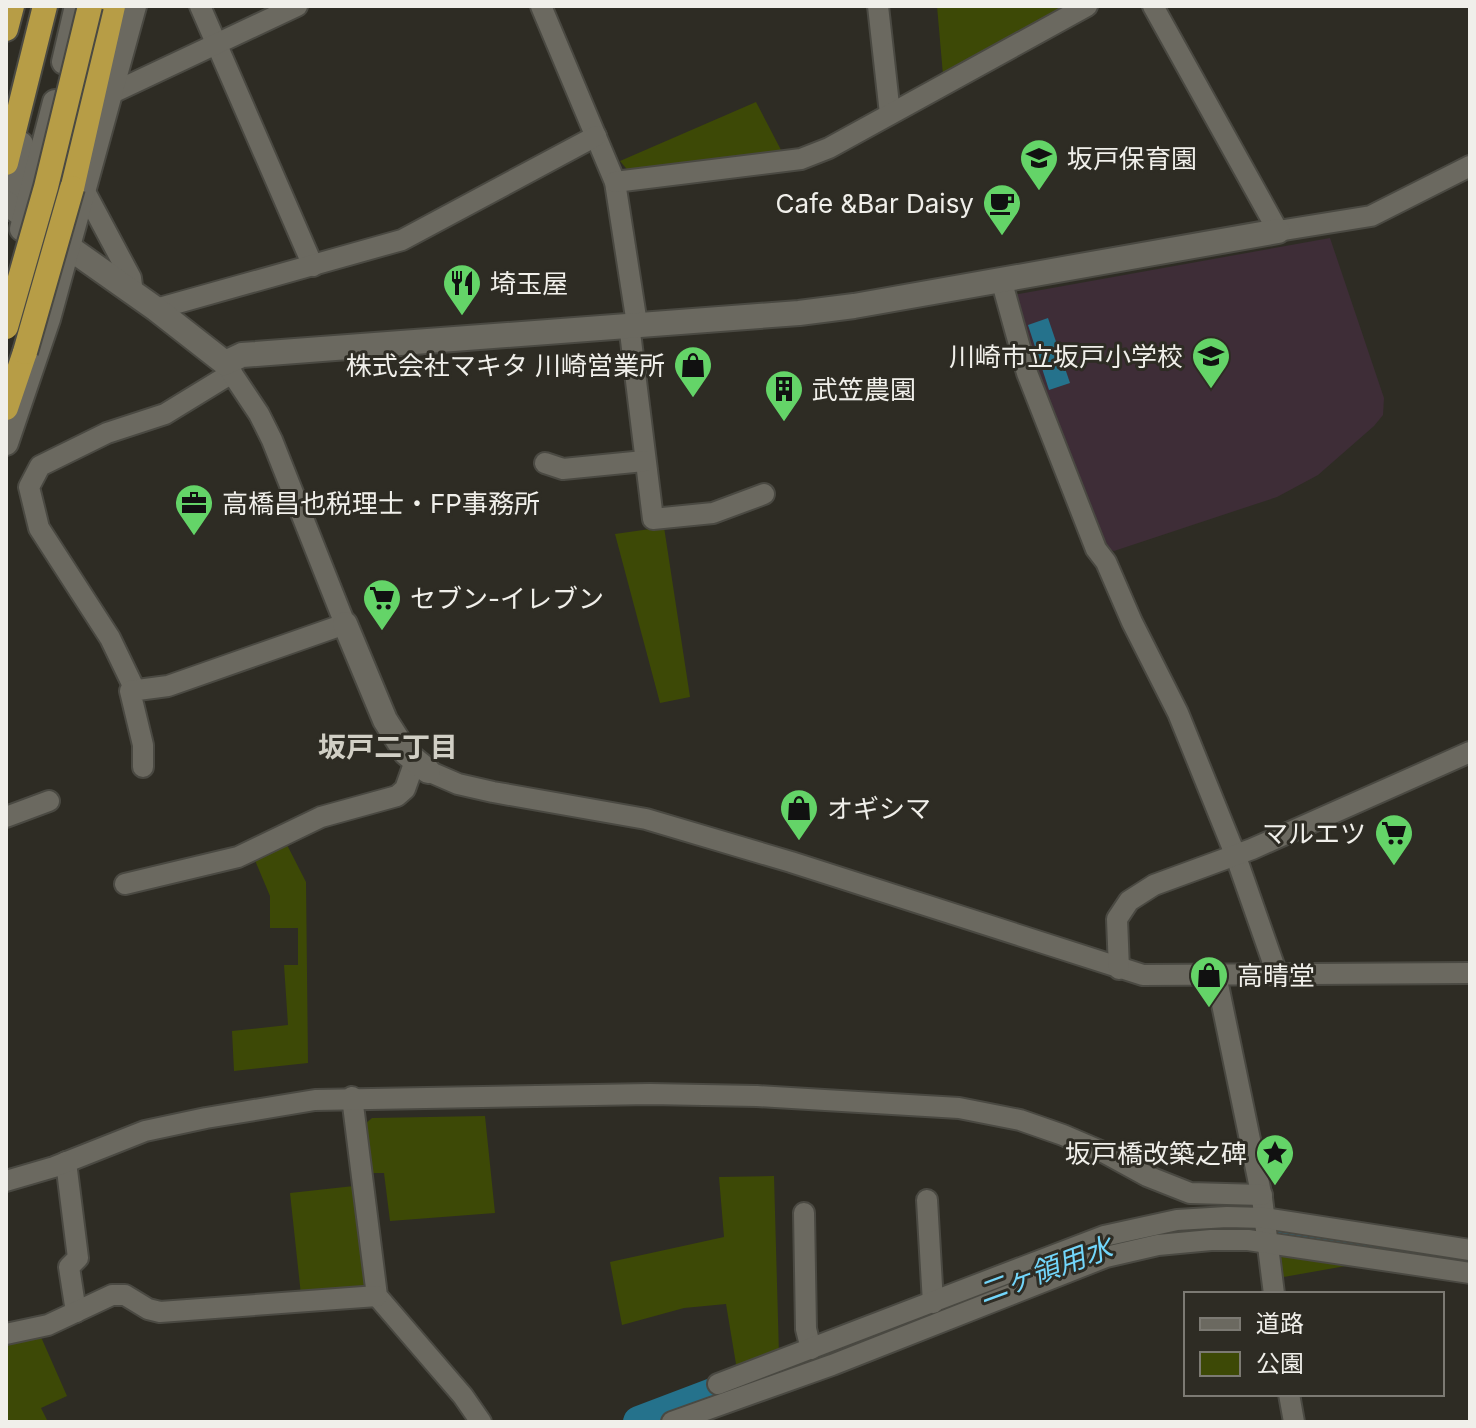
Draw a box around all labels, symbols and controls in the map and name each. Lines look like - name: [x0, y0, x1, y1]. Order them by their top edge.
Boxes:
- school or university icon: 坂戸保育園: [1018, 137, 1060, 192]
- place label: 坂戸保育園: [1067, 143, 1197, 174]
- cafe icon: Cafe &Bar Daisy: [981, 182, 1023, 237]
- place label: Cafe &Bar Daisy: [776, 188, 974, 219]
- restaurant icon: 埼玉屋: [441, 262, 483, 317]
- place label: 埼玉屋: [490, 268, 568, 299]
- school or university icon: 川崎市立坂戸小学校: [1190, 335, 1232, 390]
- place label: 川崎市立坂戸小学校: [949, 341, 1183, 372]
- shop icon: 株式会社マキタ 川崎営業所: [672, 344, 714, 399]
- place label: 株式会社マキタ 川崎営業所: [346, 350, 665, 381]
- building icon: 武笠農園: [763, 368, 805, 423]
- place label: 武笠農園: [812, 374, 916, 405]
- office icon: 高橋昌也税理士・FP事務所: [173, 482, 215, 537]
- place label: 高橋昌也税理士・FP事務所: [222, 488, 540, 519]
- supermarket icon: セブン-イレブン: [361, 577, 403, 632]
- place label: セブン-イレブン: [410, 583, 604, 614]
- district label: 坂戸二丁目: [318, 730, 458, 764]
- shop icon: オギシマ: [778, 787, 820, 842]
- place label: オギシマ: [827, 793, 931, 824]
- supermarket icon: マルエツ: [1373, 812, 1415, 867]
- place label: マルエツ: [1262, 818, 1366, 849]
- shop icon: 高晴堂: [1188, 954, 1230, 1009]
- place label: 高晴堂: [1237, 960, 1315, 991]
- place icon: 坂戸橋改築之碑: [1254, 1132, 1296, 1187]
- place label: 坂戸橋改築之碑: [1065, 1138, 1247, 1169]
- water label: 二ヶ領用水: [973, 1229, 1119, 1310]
- legend: [1184, 1292, 1444, 1396]
- text: 道路: [1256, 1309, 1304, 1338]
- text: 公園: [1256, 1349, 1304, 1378]

